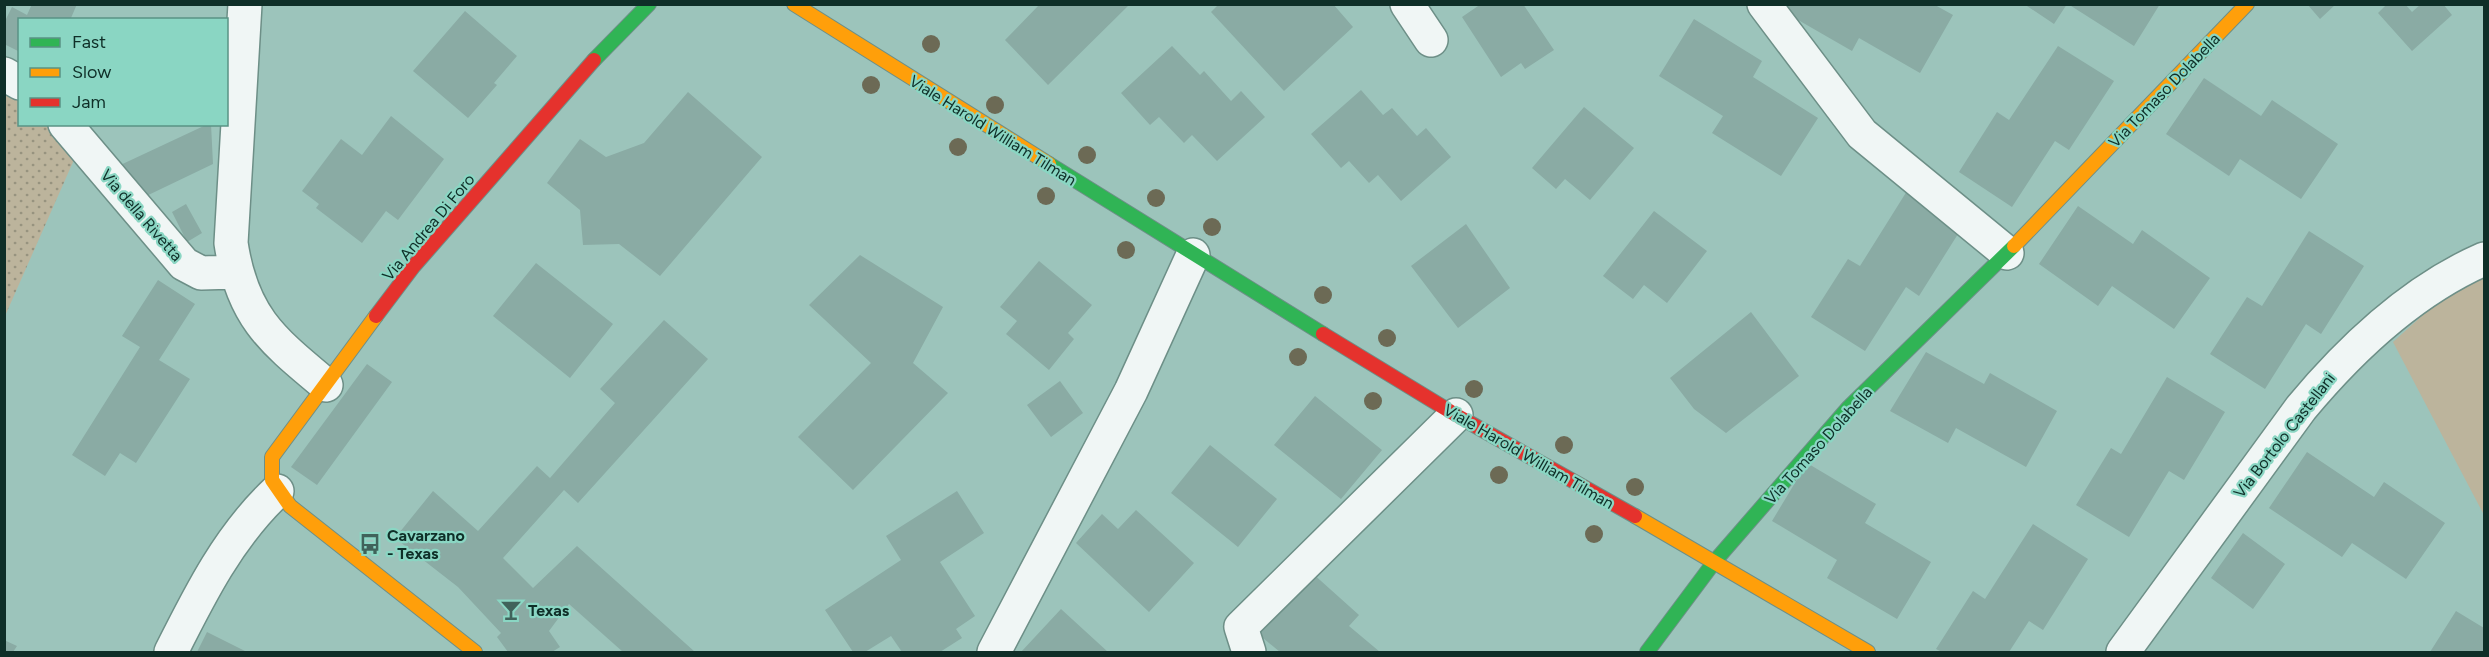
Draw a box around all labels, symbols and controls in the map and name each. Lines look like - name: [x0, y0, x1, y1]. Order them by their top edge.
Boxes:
- legend: [18, 18, 228, 126]
- street label: Via Tomaso Dolabella: [2105, 29, 2224, 152]
- text: Fast: [72, 31, 106, 53]
- text: Slow: [72, 61, 111, 83]
- street label: Viale Harold William Tilman: [906, 71, 1080, 190]
- text: Jam: [72, 91, 106, 113]
- street label: Via della Rivetta: [97, 166, 187, 265]
- street label: Via Andrea Di Foro: [378, 170, 479, 285]
- street label: Via Bortolo Castellani: [2230, 369, 2339, 502]
- street label: Via Tomaso Dolabella: [1761, 383, 1876, 508]
- street label: Viale Harold William Tilman: [1440, 400, 1617, 513]
- place label: Cavarzano - Texas: [387, 526, 465, 563]
- bus stop icon: Cavarzano - Texas: [358, 532, 382, 556]
- bar icon: Texas: [499, 598, 523, 622]
- place label: Texas: [528, 601, 570, 620]

